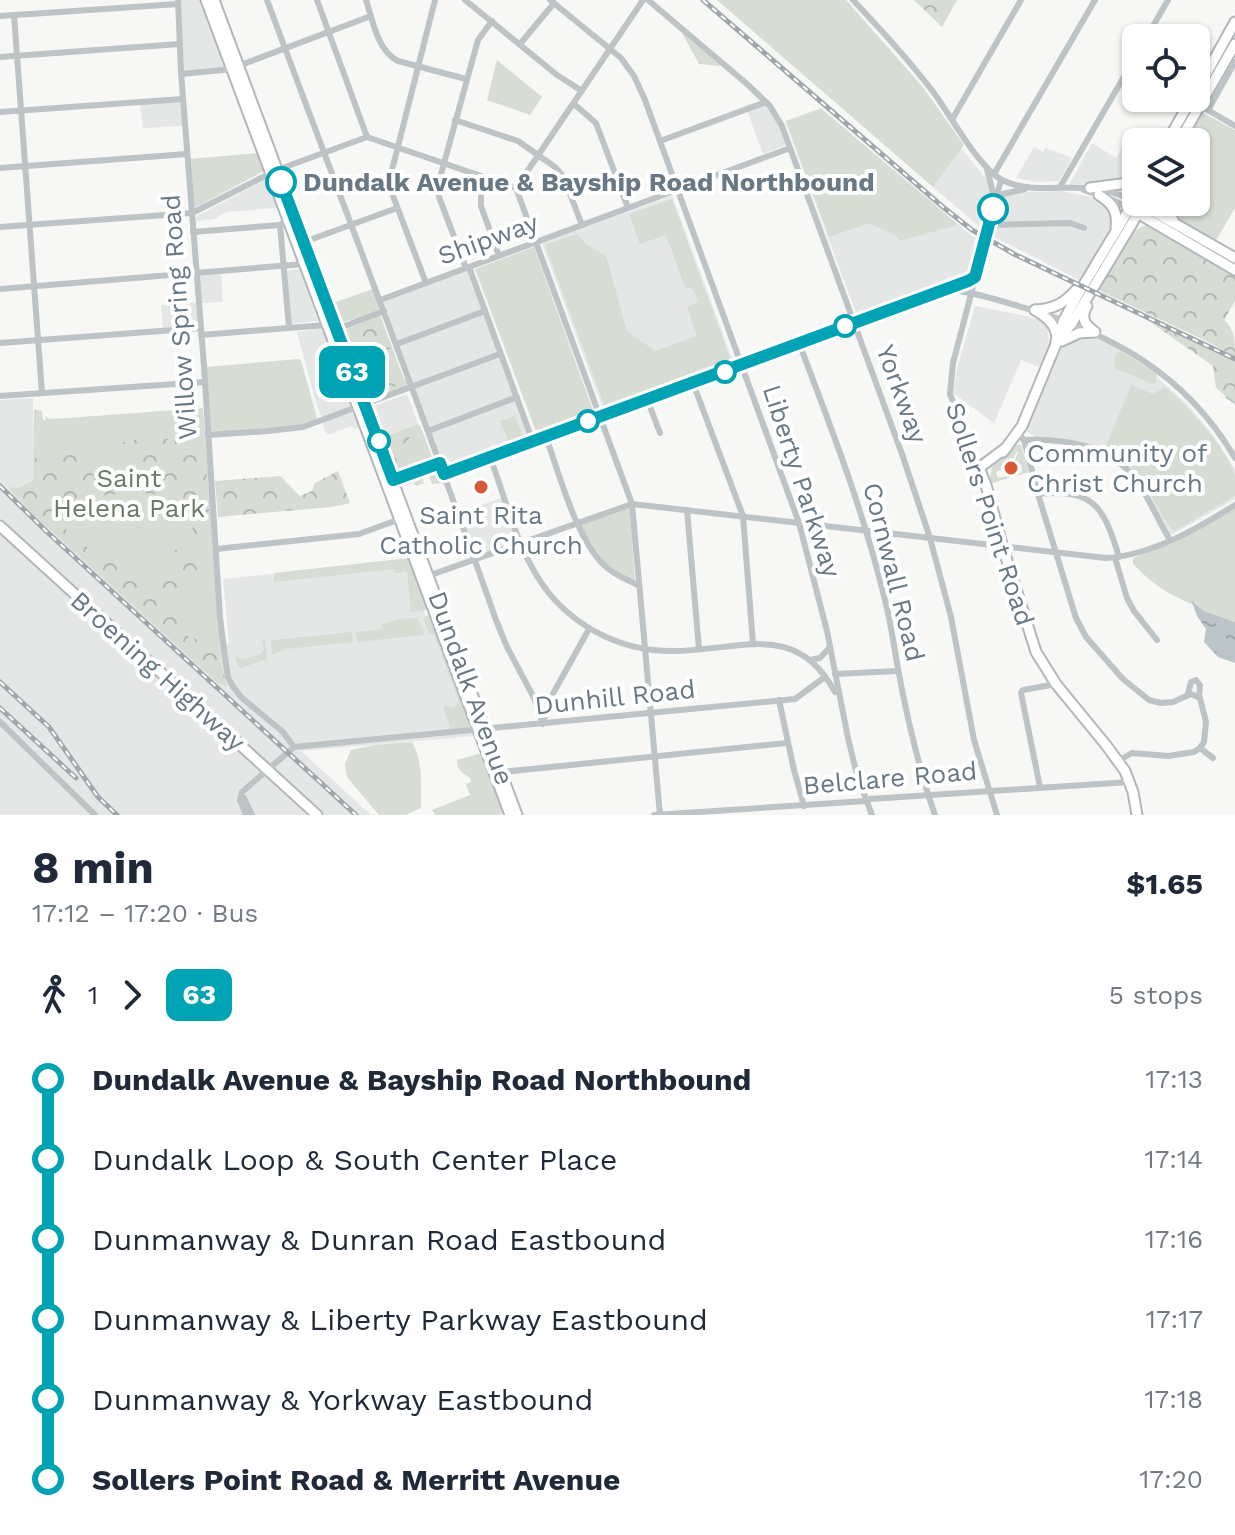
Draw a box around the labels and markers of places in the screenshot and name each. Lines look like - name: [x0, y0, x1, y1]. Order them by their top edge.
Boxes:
- marker: Dundalk Avenue & Bayship Road Northbound: [266, 167, 296, 197]
- place label: Dundalk Avenue & Bayship Road Northbound: [303, 167, 874, 197]
- unlabelled marker: [978, 194, 1008, 224]
- unlabelled marker: [834, 315, 856, 337]
- unlabelled marker: [714, 361, 736, 383]
- unlabelled marker: [577, 410, 599, 432]
- unlabelled marker: [368, 430, 390, 452]
- place label: Community of Christ Church: [1027, 438, 1207, 498]
- marker: Community of Christ Church: [1002, 459, 1020, 477]
- marker: Saint Rita Catholic Church: [472, 478, 490, 496]
- place label: Saint Rita Catholic Church: [379, 500, 583, 560]

